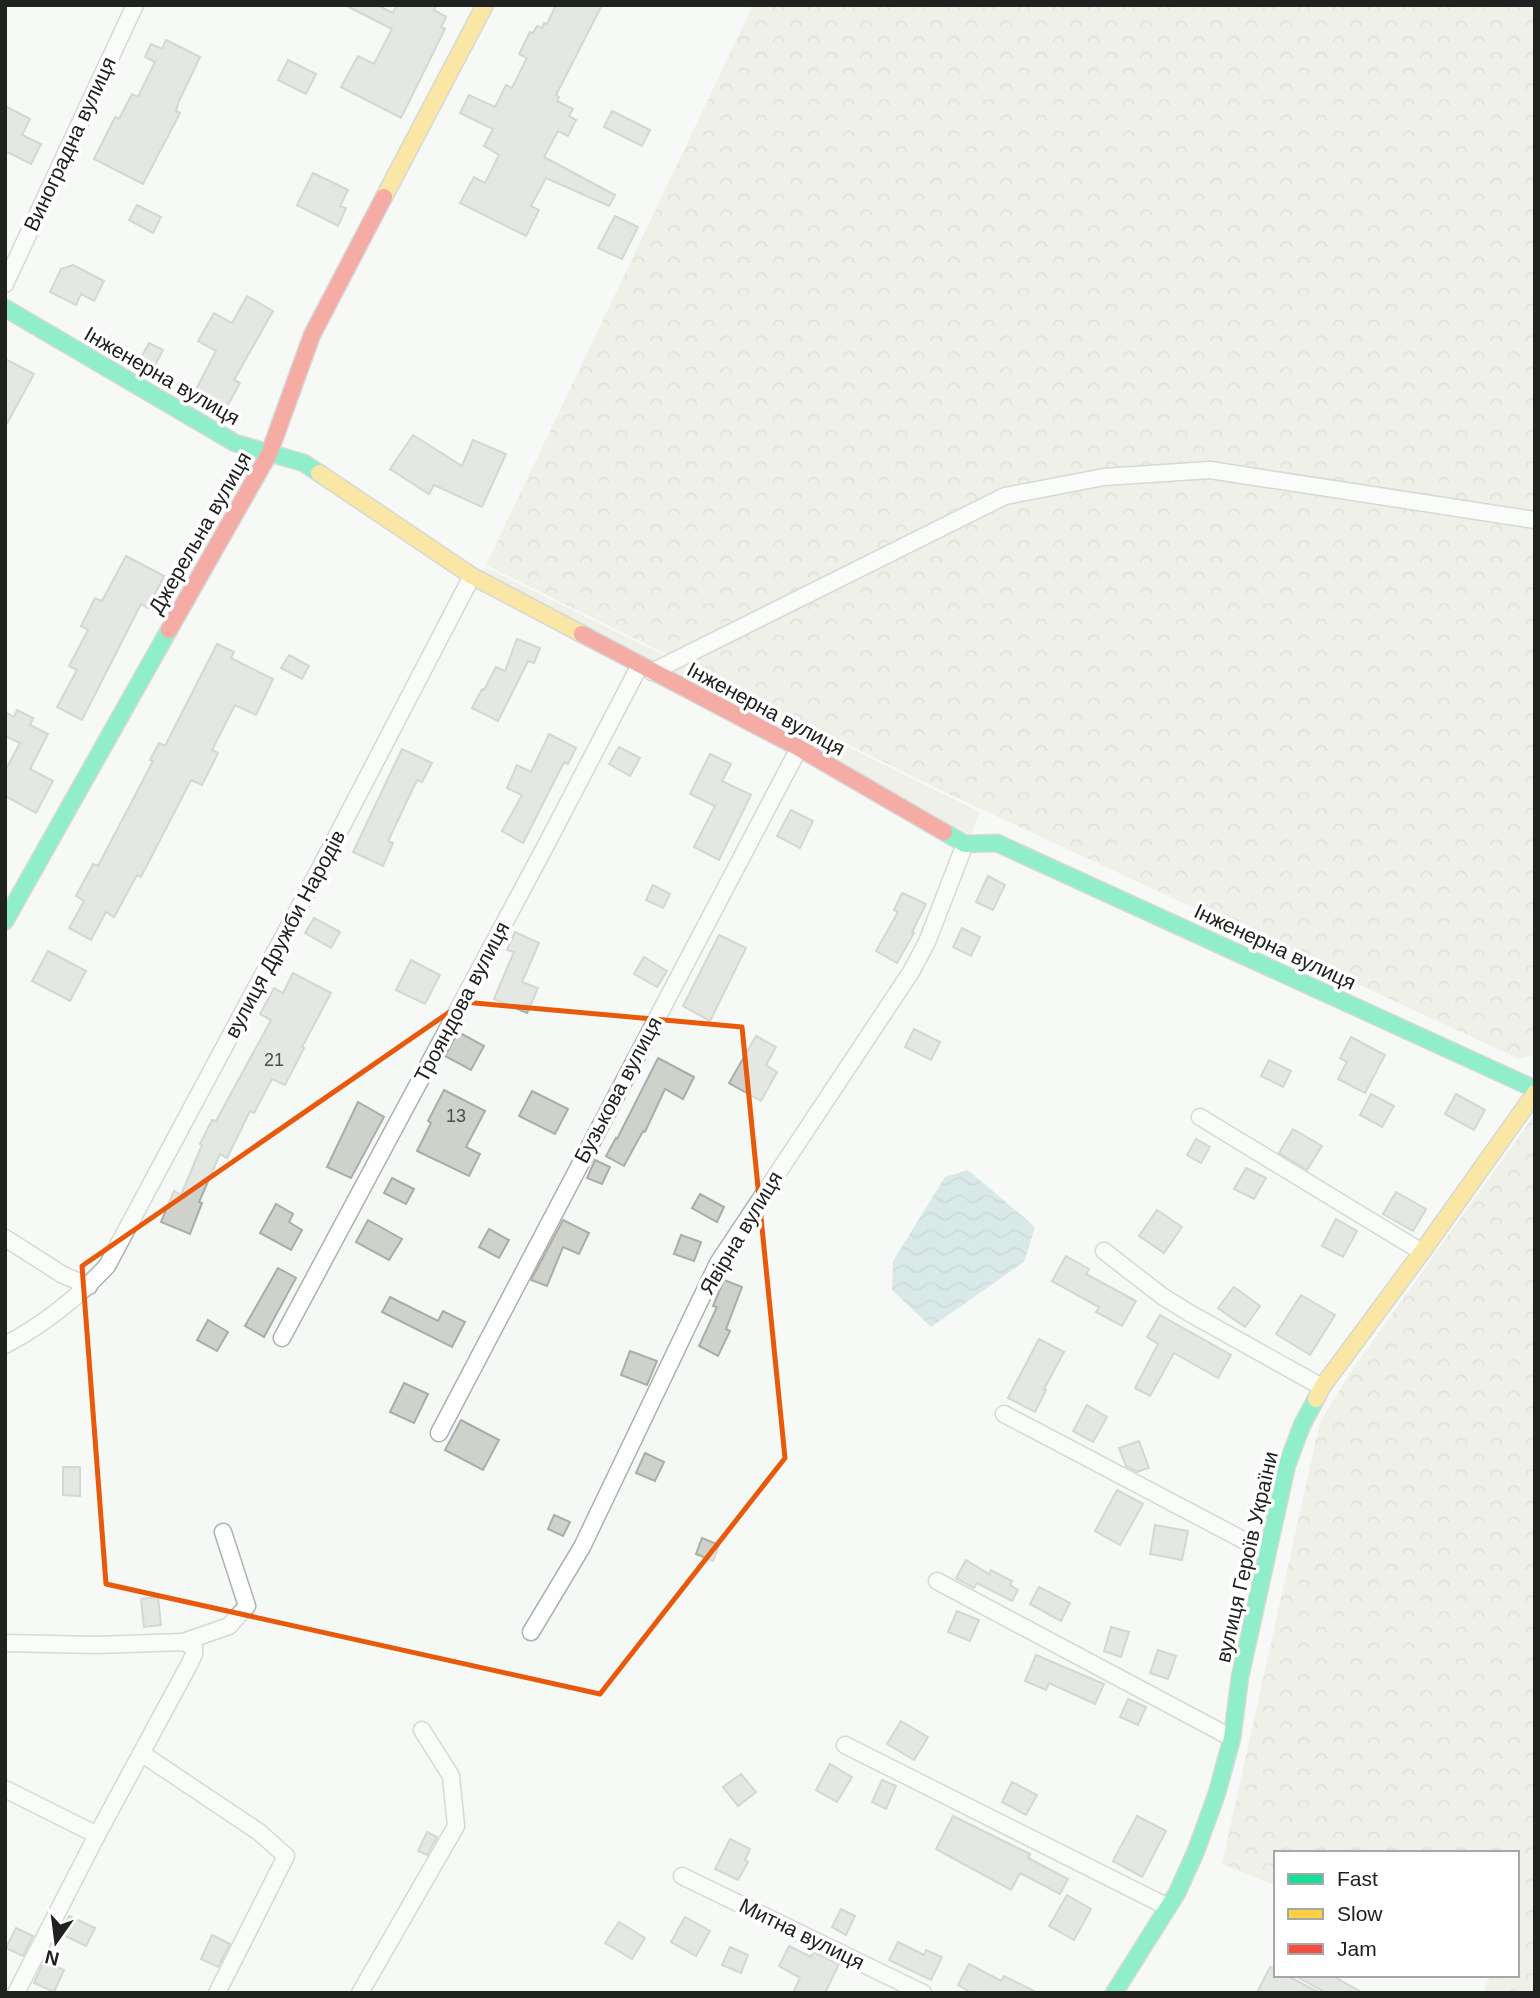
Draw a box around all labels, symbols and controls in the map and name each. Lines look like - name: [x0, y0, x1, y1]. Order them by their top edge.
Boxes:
- street label: Виноградна вулиця: [19, 53, 120, 235]
- street label: Інженерна вулиця: [81, 322, 244, 429]
- street label: Джерельна вулиця: [144, 448, 255, 618]
- street label: Інженерна вулиця: [683, 657, 849, 760]
- street label: вулиця Дружби Народів: [220, 826, 349, 1042]
- street label: Інженерна вулиця: [1191, 899, 1360, 994]
- street label: Трояндова вулиця: [410, 918, 514, 1086]
- street label: Бузькова вулиця: [569, 1013, 666, 1167]
- house number: 21: [264, 1050, 284, 1070]
- house number: 13: [446, 1106, 466, 1126]
- street label: Явірна вулиця: [695, 1167, 786, 1299]
- street label: вулиця Героїв України: [1211, 1449, 1282, 1665]
- legend: [1274, 1851, 1519, 1977]
- text: Fast: [1337, 1867, 1378, 1890]
- street label: Митна вулиця: [736, 1893, 868, 1974]
- text: Slow: [1337, 1902, 1383, 1925]
- north arrow: [21, 1907, 91, 1977]
- text: Jam: [1337, 1937, 1377, 1960]
- text: N: [43, 1946, 61, 1970]

